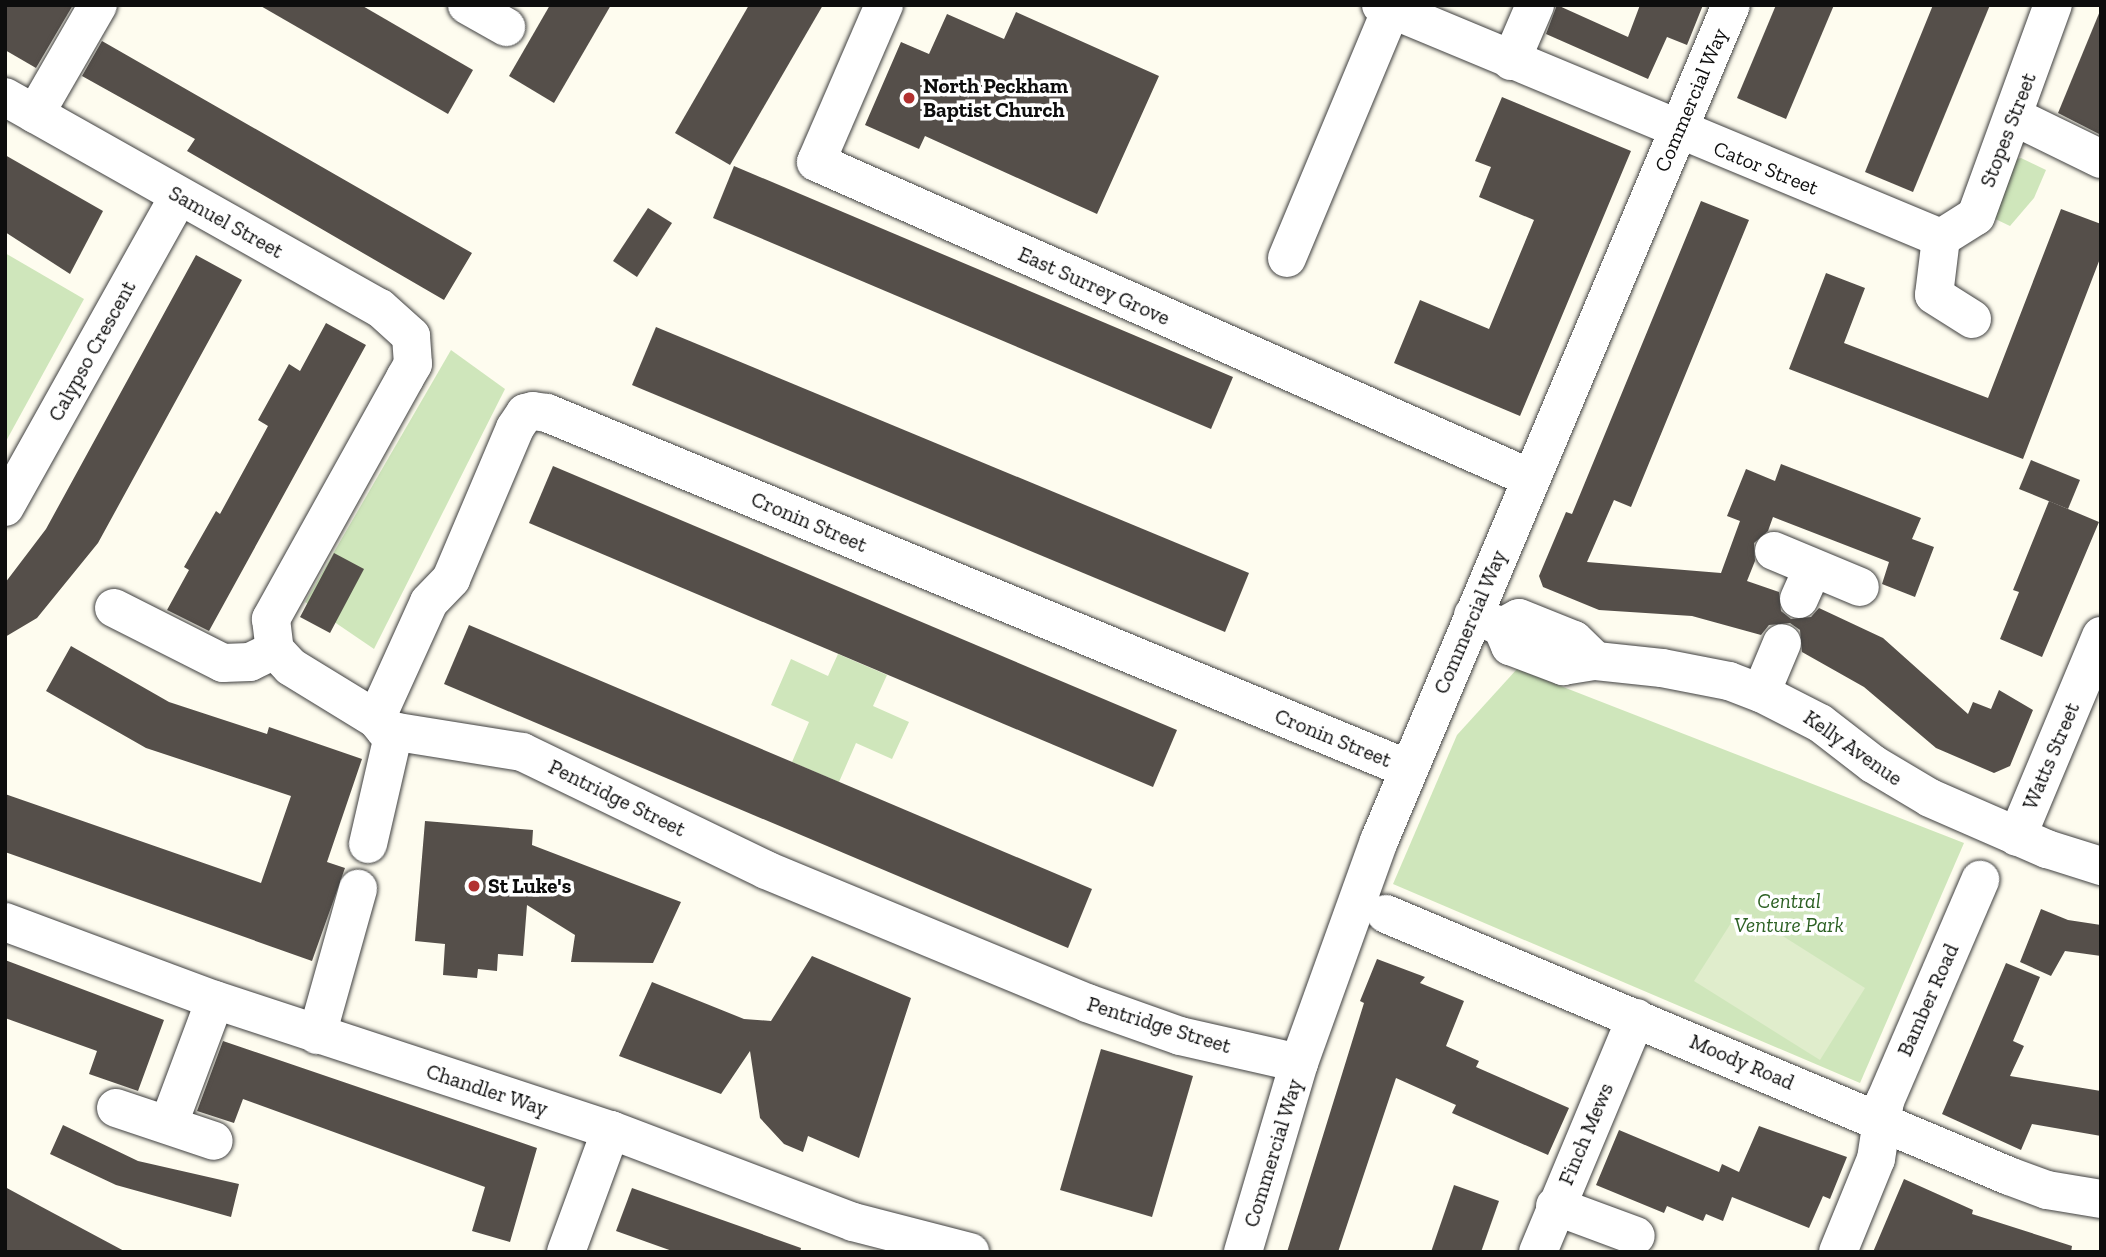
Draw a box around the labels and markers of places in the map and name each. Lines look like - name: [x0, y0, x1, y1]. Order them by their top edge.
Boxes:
- place label: North Peckham Baptist Church: [923, 73, 1068, 123]
- marker: North Peckham Baptist Church: [901, 90, 917, 106]
- place label: St Luke's: [488, 873, 571, 899]
- marker: St Luke's: [466, 878, 482, 894]

